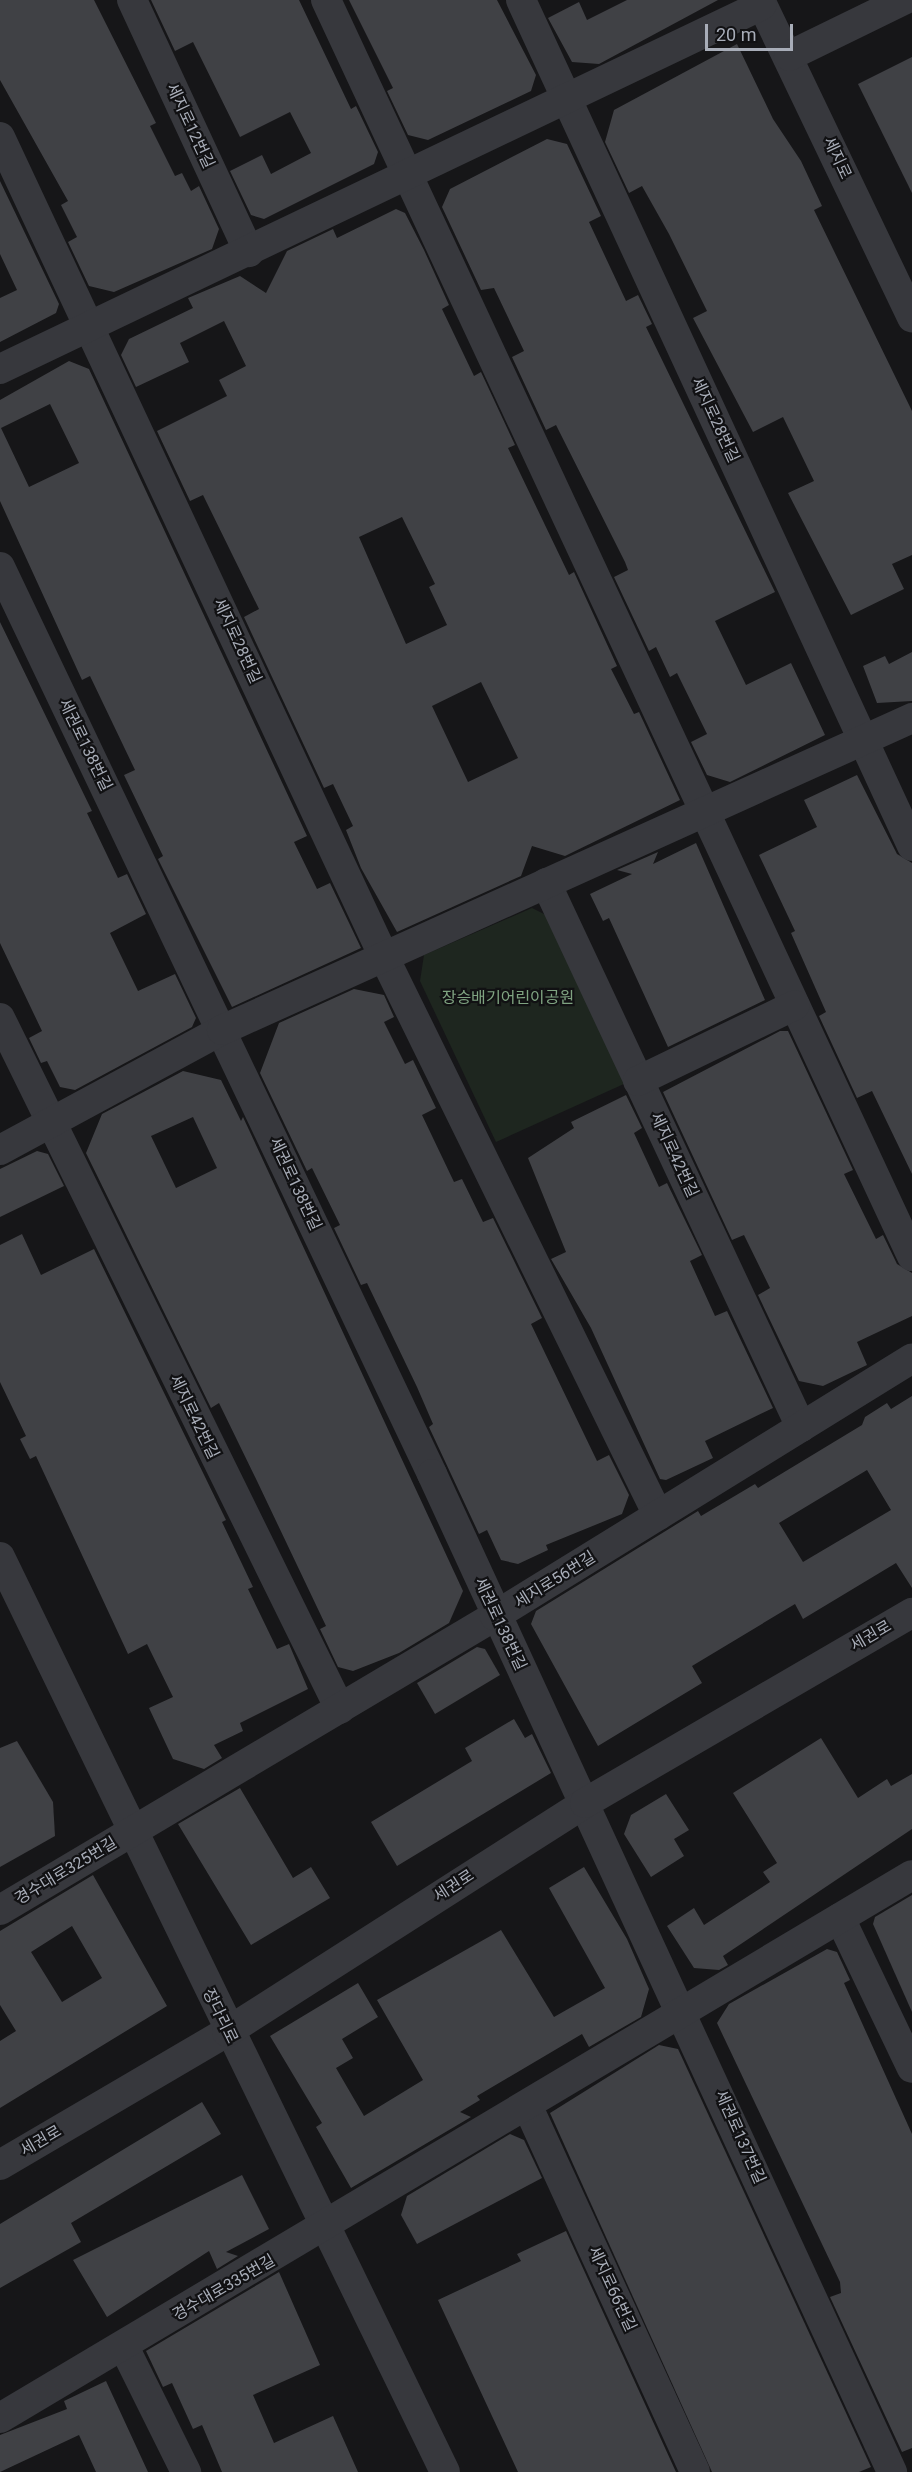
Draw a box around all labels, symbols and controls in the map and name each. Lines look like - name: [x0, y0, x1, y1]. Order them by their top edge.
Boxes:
- scale bar: [708, 12, 796, 50]
- text: 20 m: [716, 24, 756, 45]
- street label: 세지로12번길: [162, 80, 218, 172]
- street label: 세지로: [819, 134, 855, 182]
- street label: 세지로28번길: [687, 374, 743, 466]
- street label: 세지로28번길: [209, 595, 265, 687]
- street label: 세권로138번길: [54, 696, 116, 794]
- park label: 장승배기어린이공원: [442, 988, 574, 1008]
- street label: 세지로42번길: [646, 1109, 702, 1201]
- street label: 세권로138번길: [265, 1134, 325, 1234]
- street label: 세지로42번길: [165, 1372, 223, 1462]
- street label: 세지로56번길: [511, 1548, 599, 1612]
- street label: 세권로138번길: [470, 1574, 530, 1674]
- street label: 세권로: [847, 1617, 895, 1655]
- street label: 경수대로325번길: [12, 1833, 120, 1909]
- street label: 세권로: [430, 1866, 478, 1906]
- street label: 장다리로: [198, 1985, 242, 2047]
- street label: 세권로137번길: [711, 2087, 769, 2187]
- street label: 세권로: [17, 2122, 65, 2160]
- street label: 세지로66번길: [584, 2243, 640, 2335]
- street label: 경수대로335번길: [169, 2251, 279, 2325]

